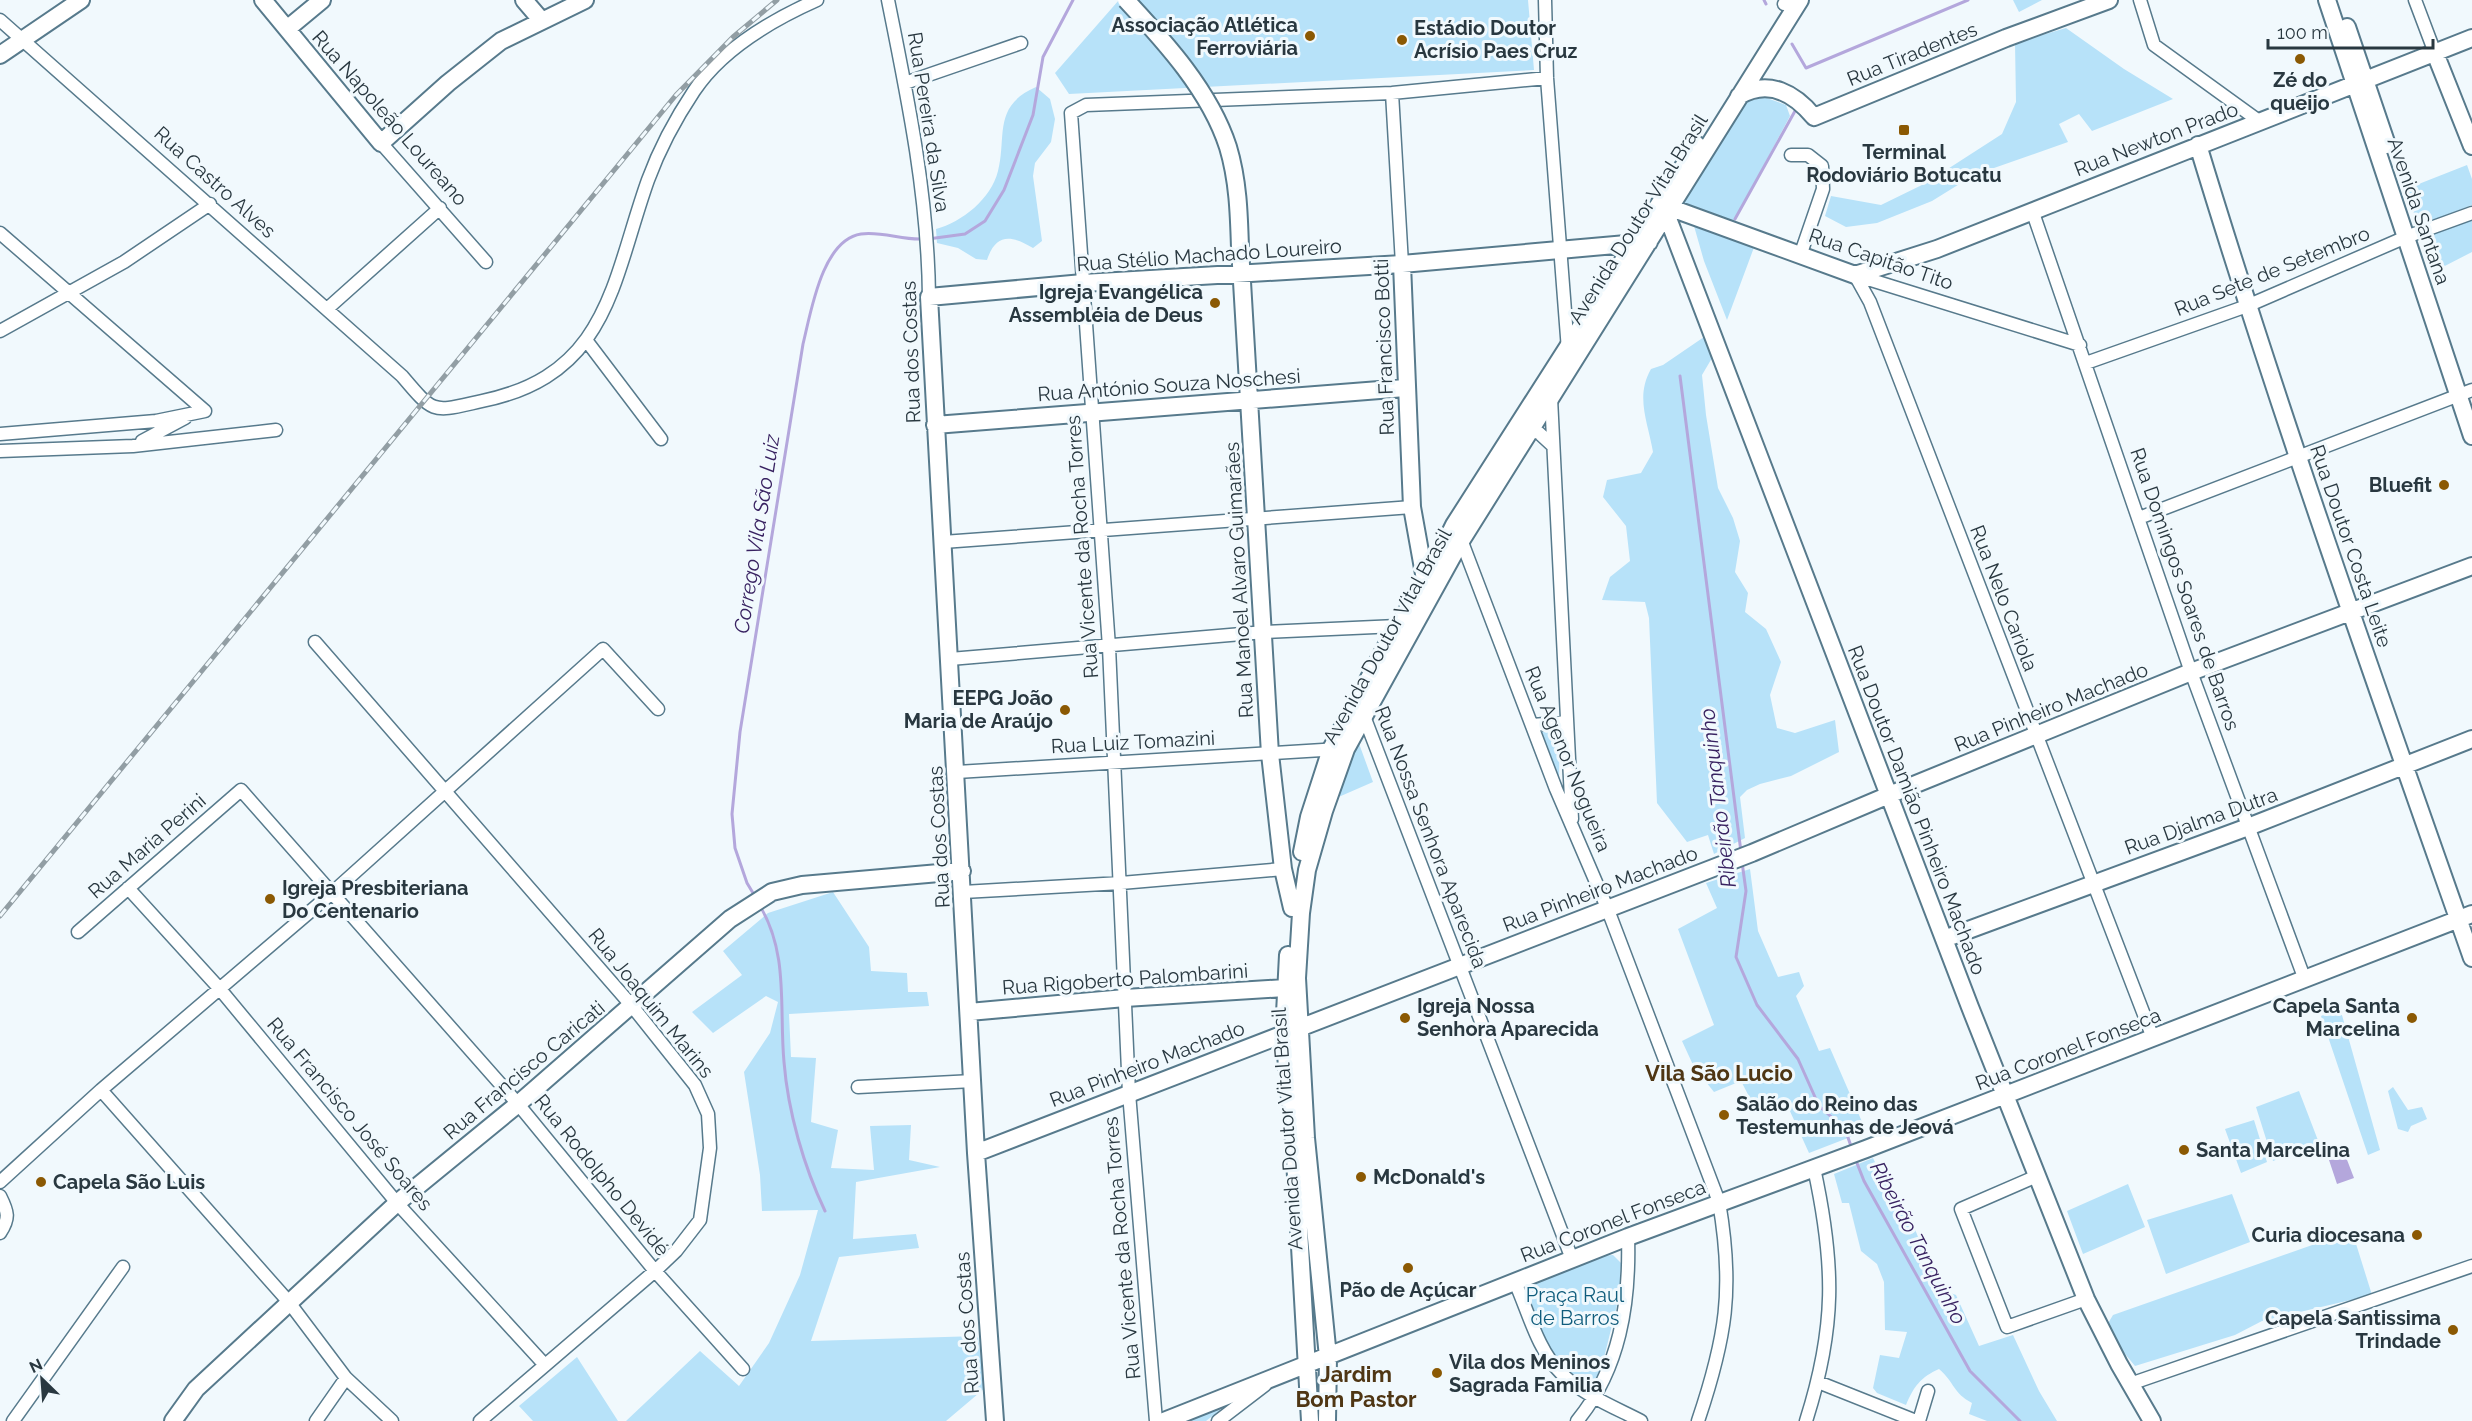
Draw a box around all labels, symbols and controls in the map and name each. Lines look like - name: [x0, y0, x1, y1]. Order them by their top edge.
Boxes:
- scale bar: [2268, 12, 2433, 50]
- place label: Associação Atlética Ferroviária: [1112, 13, 1298, 60]
- place label: Estádio Doutor Acrísio Paes Cruz: [1414, 16, 1577, 63]
- street label: Rua Tiradentes: [1843, 17, 1981, 91]
- text: 100 m: [2277, 22, 2328, 43]
- street label: Rua Napoleão Loureano: [307, 25, 473, 211]
- marker: Associação Atlética Ferroviária: [1303, 29, 1317, 43]
- street label: Rua Pereira da Silva: [903, 30, 955, 214]
- marker: Estádio Doutor Acrísio Paes Cruz: [1395, 33, 1409, 47]
- marker: Zé do queijo: [2293, 52, 2307, 66]
- place label: Zé do queijo: [2270, 68, 2330, 115]
- street label: Rua Newton Prado: [2071, 97, 2241, 181]
- street label: Avenida Doutor Vital Brasil: [1563, 109, 1713, 328]
- street label: Rua Castro Alves: [149, 121, 281, 243]
- marker: Terminal Rodoviário Botucatu: [1897, 123, 1911, 137]
- street label: Avenida Santana: [2383, 134, 2455, 288]
- place label: Terminal Rodoviário Botucatu: [1806, 140, 2002, 187]
- street label: Rua Sete de Setembro: [2171, 221, 2373, 321]
- street label: Rua Capitão Tito: [1806, 223, 1956, 295]
- street label: Rua Stélio Machado Loureiro: [1076, 234, 1342, 276]
- street label: Rua Francisco Botti: [1369, 258, 1399, 436]
- street label: Rua dos Costas: [897, 280, 925, 424]
- place label: Igreja Evangélica Assembléia de Deus: [1009, 280, 1203, 327]
- marker: Igreja Evangélica Assembléia de Deus: [1208, 296, 1222, 310]
- street label: Rua António Souza Noschesi: [1037, 364, 1301, 406]
- street label: Rua Vicente da Rocha Torres: [1061, 415, 1103, 679]
- water label: Corrego Vila São Luiz: [728, 431, 785, 635]
- street label: Rua Manoel Alvaro Guimarães: [1220, 441, 1258, 719]
- street label: Rua Doutor Costa Leite: [2305, 442, 2397, 651]
- street label: Rua Domingos Soares de Barros: [2125, 445, 2245, 733]
- place label: Bluefit: [2369, 473, 2432, 497]
- marker: Bluefit: [2437, 478, 2451, 492]
- street label: Rua Nelo Cariola: [1965, 522, 2043, 674]
- street label: Avenida Doutor Vital Brasil: [1318, 523, 1457, 748]
- street label: Rua Doutor Damião Pinheiro Machado: [1843, 642, 1991, 978]
- street label: Rua Pinheiro Machado: [1951, 657, 2152, 757]
- street label: Rua Agenor Nogueira: [1520, 663, 1616, 855]
- place label: EEPG João Maria de Araújo: [904, 686, 1053, 733]
- marker: EEPG João Maria de Araújo: [1058, 703, 1072, 717]
- street label: Rua Nossa Senhora Aparecida: [1370, 703, 1492, 971]
- water label: Ribeirão Tanquinho: [1694, 707, 1741, 889]
- street label: Rua Luiz Tomazini: [1050, 726, 1216, 758]
- street label: Rua dos Costas: [923, 765, 955, 909]
- street label: Rua Djalma Dutra: [2121, 782, 2281, 860]
- street label: Rua Maria Perini: [83, 788, 211, 904]
- street label: Rua Pinheiro Machado: [1499, 841, 1701, 937]
- place label: Igreja Presbiteriana Do Centenario: [282, 876, 468, 923]
- marker: Igreja Presbiteriana Do Centenario: [263, 892, 277, 906]
- street label: Rua Joaquim Marins: [583, 923, 719, 1083]
- street label: Rua Rigoberto Palombarini: [1001, 958, 1249, 1000]
- place label: Igreja Nossa Senhora Aparecida: [1417, 994, 1599, 1041]
- place label: Capela Santa Marcelina: [2273, 994, 2400, 1041]
- street label: Rua Francisco Caricati: [438, 996, 610, 1144]
- street label: Rua Coronel Fonseca: [1972, 1003, 2164, 1095]
- street label: Avenida Doutor Vital Brasil: [1267, 1006, 1307, 1251]
- marker: Igreja Nossa Senhora Aparecida: [1398, 1011, 1412, 1025]
- marker: Capela Santa Marcelina: [2405, 1011, 2419, 1025]
- street label: Rua Francisco José Soares: [262, 1013, 438, 1215]
- street label: Rua Pinheiro Machado: [1046, 1016, 1248, 1112]
- district label: Vila São Lucio: [1645, 1060, 1793, 1086]
- street label: Rua Rodolpho Devidé: [529, 1089, 675, 1261]
- place label: Salão do Reino das Testemunhas de Jeová: [1736, 1092, 1954, 1139]
- marker: Salão do Reino das Testemunhas de Jeová: [1717, 1108, 1731, 1122]
- street label: Rua Vicente da Rocha Torres: [1099, 1116, 1145, 1380]
- place label: Santa Marcelina: [2196, 1138, 2350, 1162]
- marker: Santa Marcelina: [2177, 1143, 2191, 1157]
- water label: Ribeirão Tanquinho: [1865, 1157, 1972, 1328]
- place label: McDonald's: [1373, 1165, 1485, 1189]
- place label: Capela São Luis: [53, 1170, 205, 1194]
- marker: McDonald's: [1354, 1170, 1368, 1184]
- marker: Capela São Luis: [34, 1175, 48, 1189]
- street label: Rua Coronel Fonseca: [1517, 1175, 1709, 1267]
- place label: Curia diocesana: [2252, 1223, 2405, 1247]
- marker: Curia diocesana: [2410, 1228, 2424, 1242]
- street label: Rua dos Costas: [950, 1251, 984, 1395]
- marker: Pão de Açúcar: [1401, 1261, 1415, 1275]
- place label: Pão de Açúcar: [1339, 1278, 1477, 1302]
- park label: Praça Raul de Barros: [1526, 1283, 1625, 1330]
- place label: Capela Santissima Trindade: [2265, 1306, 2441, 1353]
- marker: Capela Santissima Trindade: [2446, 1323, 2460, 1337]
- north arrow: [12, 1349, 72, 1409]
- place label: Vila dos Meninos Sagrada Familia: [1449, 1350, 1610, 1397]
- text: N: [26, 1355, 45, 1377]
- district label: Jardim Bom Pastor: [1295, 1361, 1417, 1412]
- marker: Vila dos Meninos Sagrada Familia: [1430, 1366, 1444, 1380]

